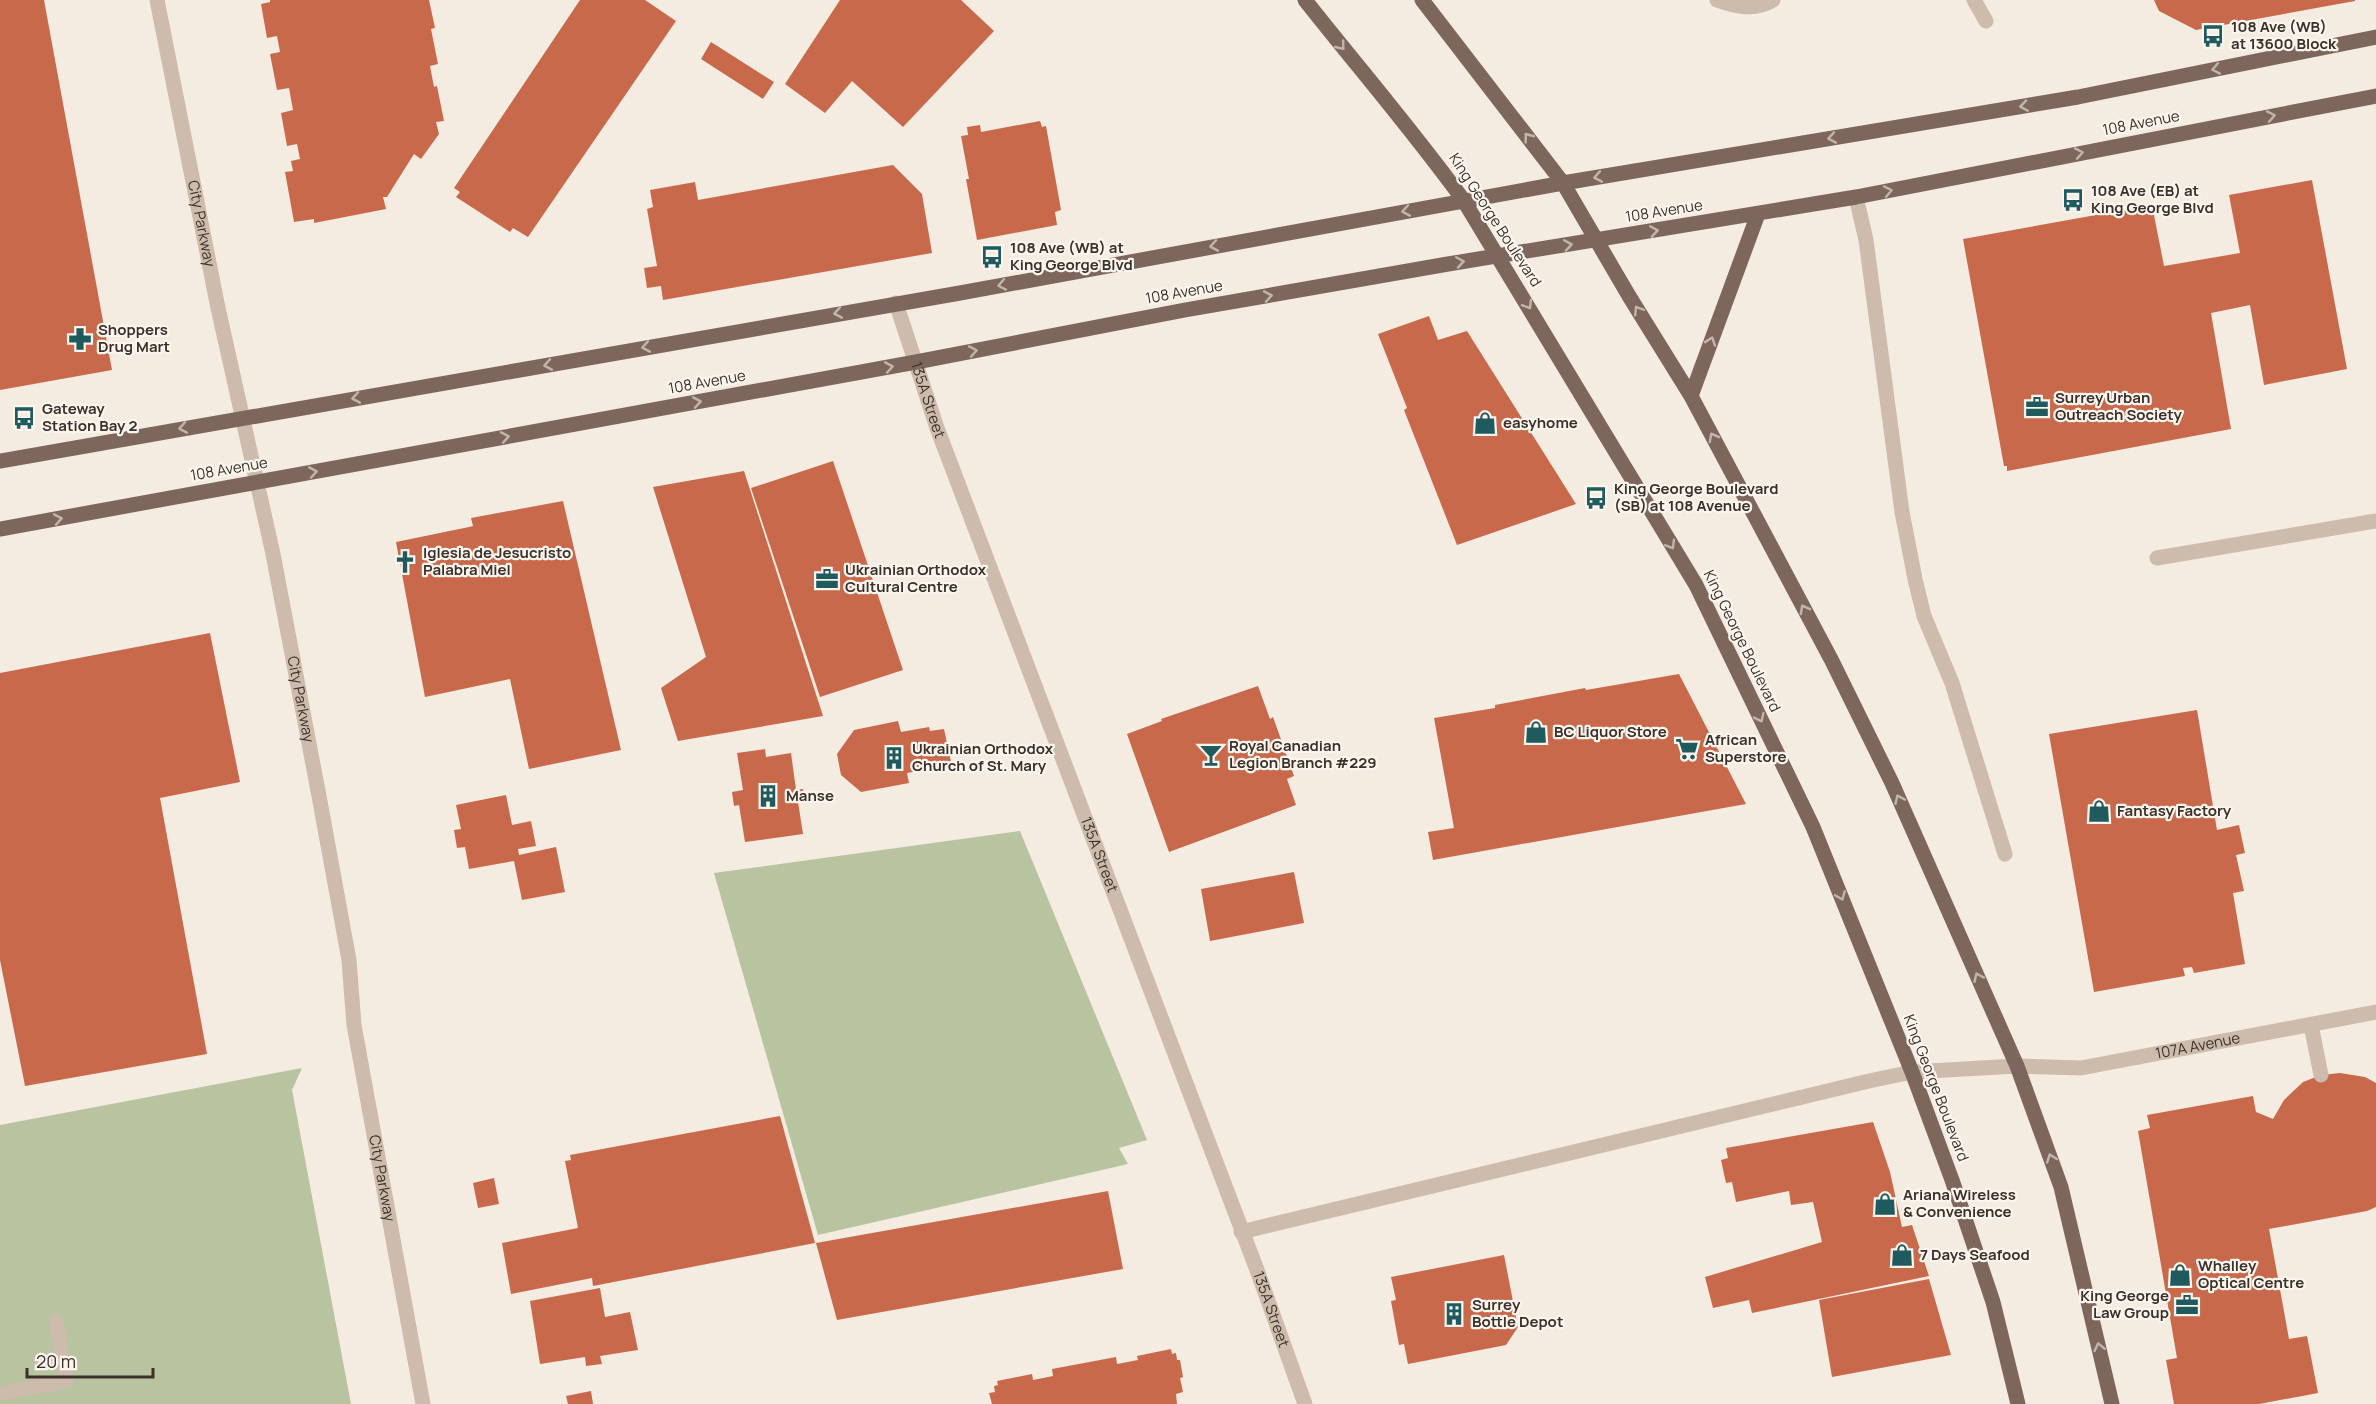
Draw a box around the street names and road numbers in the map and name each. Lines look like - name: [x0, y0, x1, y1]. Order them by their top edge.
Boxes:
- street label: 108 Avenue: [2101, 105, 2181, 140]
- street label: King George Boulevard: [1444, 149, 1547, 291]
- street label: City Parkway: [183, 178, 221, 269]
- street label: 108 Avenue: [1624, 194, 1704, 227]
- street label: 108 Avenue: [1144, 274, 1224, 309]
- street label: 135A Street: [906, 359, 951, 441]
- street label: 108 Avenue: [667, 364, 747, 399]
- street label: 108 Avenue: [189, 451, 269, 486]
- street label: King George Boulevard: [1699, 566, 1786, 715]
- street label: City Parkway: [283, 654, 320, 744]
- street label: 135A Street: [1076, 814, 1124, 895]
- street label: King George Boulevard: [1899, 1011, 1974, 1164]
- street label: 107A Avenue: [2154, 1027, 2242, 1064]
- street label: City Parkway: [364, 1133, 401, 1223]
- street label: 135A Street: [1248, 1268, 1295, 1350]

